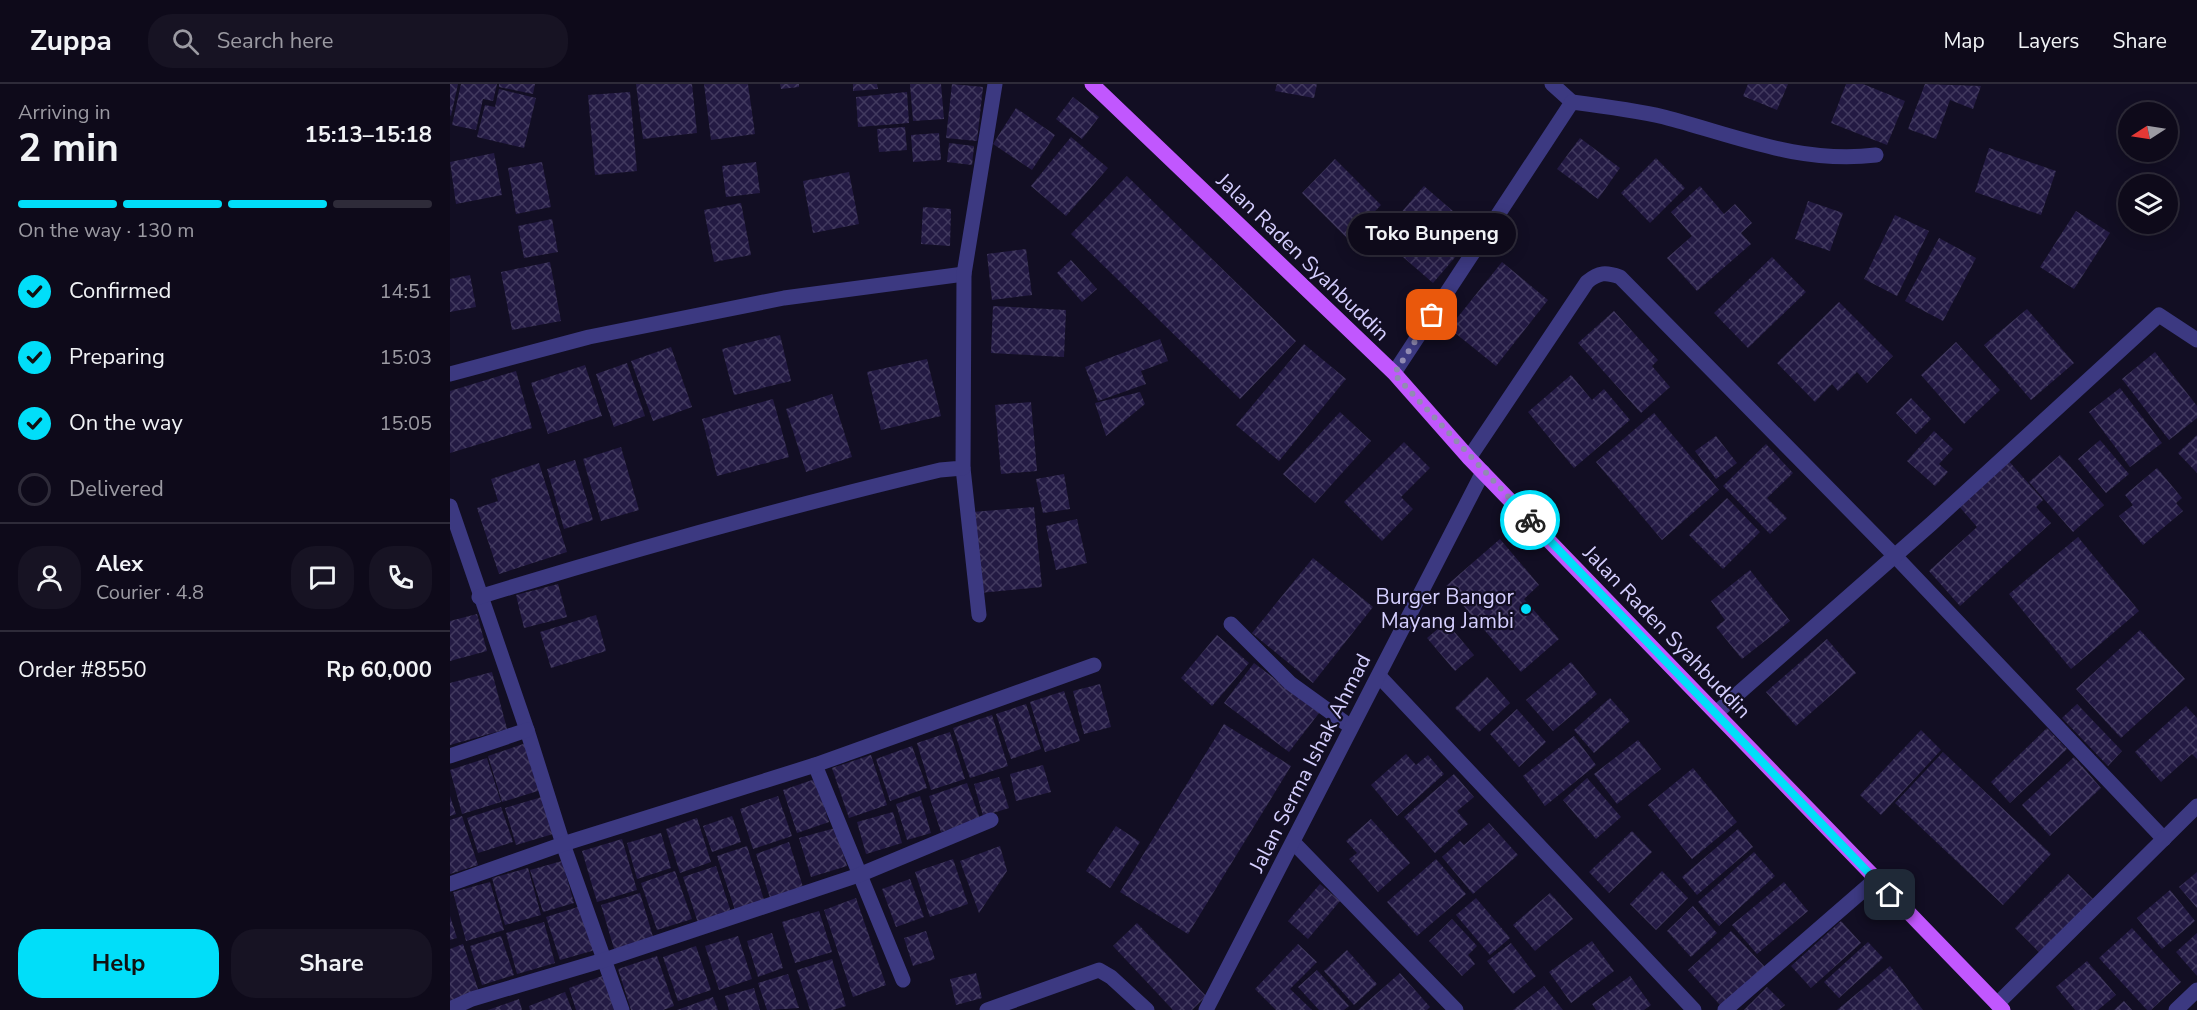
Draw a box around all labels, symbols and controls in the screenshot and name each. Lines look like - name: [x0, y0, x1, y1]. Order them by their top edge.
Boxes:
- search box: [148, 14, 568, 68]
- text: Zuppa: [30, 22, 112, 60]
- icon: search: [169, 25, 202, 58]
- text: Search here: [217, 26, 333, 56]
- text: Map: [1943, 27, 1985, 55]
- text: Layers: [2018, 27, 2079, 55]
- text: Share: [2112, 27, 2167, 55]
- text: Arriving in: [18, 99, 111, 126]
- north arrow: [2118, 102, 2178, 162]
- map controls: [2118, 102, 2178, 234]
- text: 15:13–15:18: [304, 120, 432, 150]
- text: 2 min: [18, 122, 119, 175]
- street label: Jalan Raden Syahbuddin: [1210, 166, 1396, 347]
- button: layers: [2118, 174, 2178, 234]
- callout: Toko Bunpeng: [1348, 213, 1516, 255]
- text: On the way · 130 m: [18, 217, 194, 244]
- text: Toko Bunpeng: [1365, 220, 1499, 247]
- icon: check: [18, 275, 51, 308]
- text: Confirmed: [69, 276, 171, 306]
- text: 14:51: [379, 278, 432, 305]
- pin: [1406, 289, 1457, 340]
- icon: bag: [1415, 298, 1448, 331]
- icon: check: [18, 341, 51, 374]
- text: Preparing: [69, 342, 165, 372]
- text: 15:03: [379, 344, 432, 371]
- icon: check: [18, 407, 51, 440]
- text: On the way: [69, 408, 183, 438]
- text: 15:05: [379, 410, 432, 437]
- text: Delivered: [69, 474, 164, 504]
- courier: [1500, 490, 1560, 550]
- icon: bike: [1514, 504, 1547, 537]
- street label: Jalan Raden Syahbuddin: [1576, 539, 1757, 725]
- button: person: [18, 546, 81, 609]
- button: chat: [291, 546, 354, 609]
- button: phone: [369, 546, 432, 609]
- text: Alex: [96, 549, 143, 579]
- text: Courier · 4.8: [96, 579, 204, 606]
- place label: Burger Bangor Mayang Jambi: [1375, 583, 1514, 635]
- marker: Burger Bangor Mayang Jambi: [1519, 602, 1533, 616]
- street label: Jalan Serma Ishak Ahmad: [1242, 649, 1377, 878]
- text: Order #8550: [18, 655, 147, 685]
- text: Rp 60,000: [326, 655, 432, 685]
- pin: [1864, 869, 1915, 920]
- icon: home: [1873, 878, 1906, 911]
- button: Help: [18, 929, 219, 998]
- button: Share: [231, 929, 432, 998]

